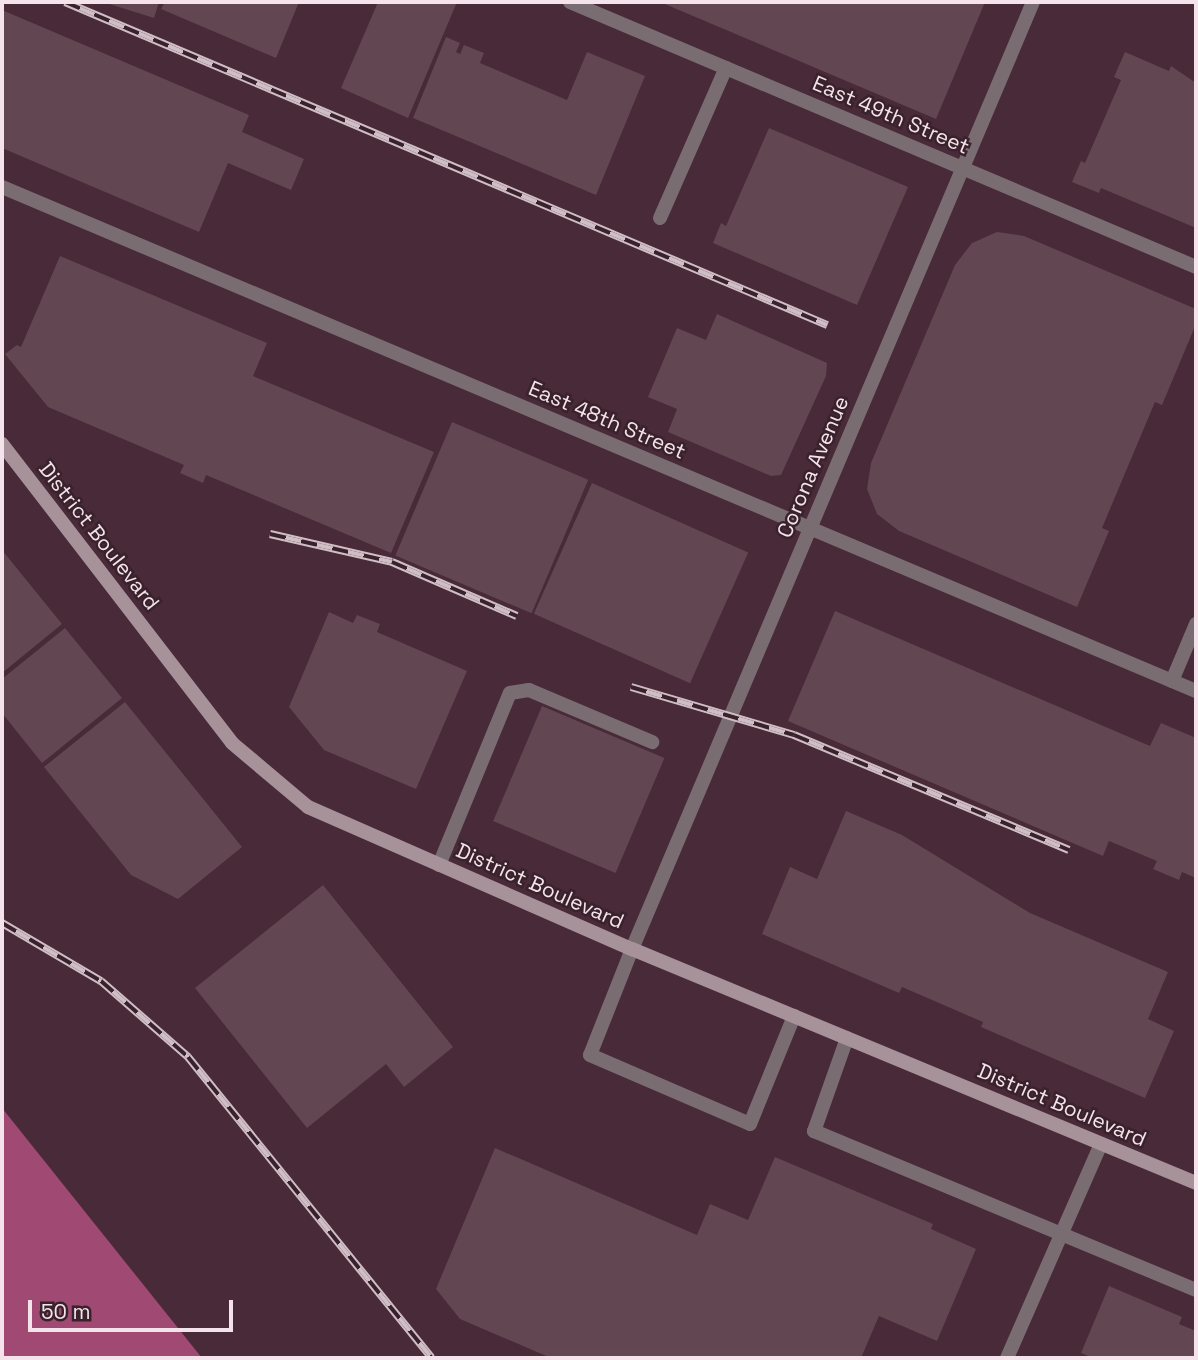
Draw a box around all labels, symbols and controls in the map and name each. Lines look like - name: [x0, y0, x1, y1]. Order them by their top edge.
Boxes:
- street label: East 49th Street: [809, 71, 973, 159]
- street label: East 48th Street: [525, 376, 689, 464]
- street label: Corona Avenue: [772, 392, 854, 542]
- street label: District Boulevard: [33, 457, 165, 615]
- street label: District Boulevard: [452, 838, 628, 934]
- street label: District Boulevard: [974, 1058, 1150, 1152]
- scale bar: [32, 1286, 236, 1330]
- text: 50 m: [41, 1298, 91, 1325]

